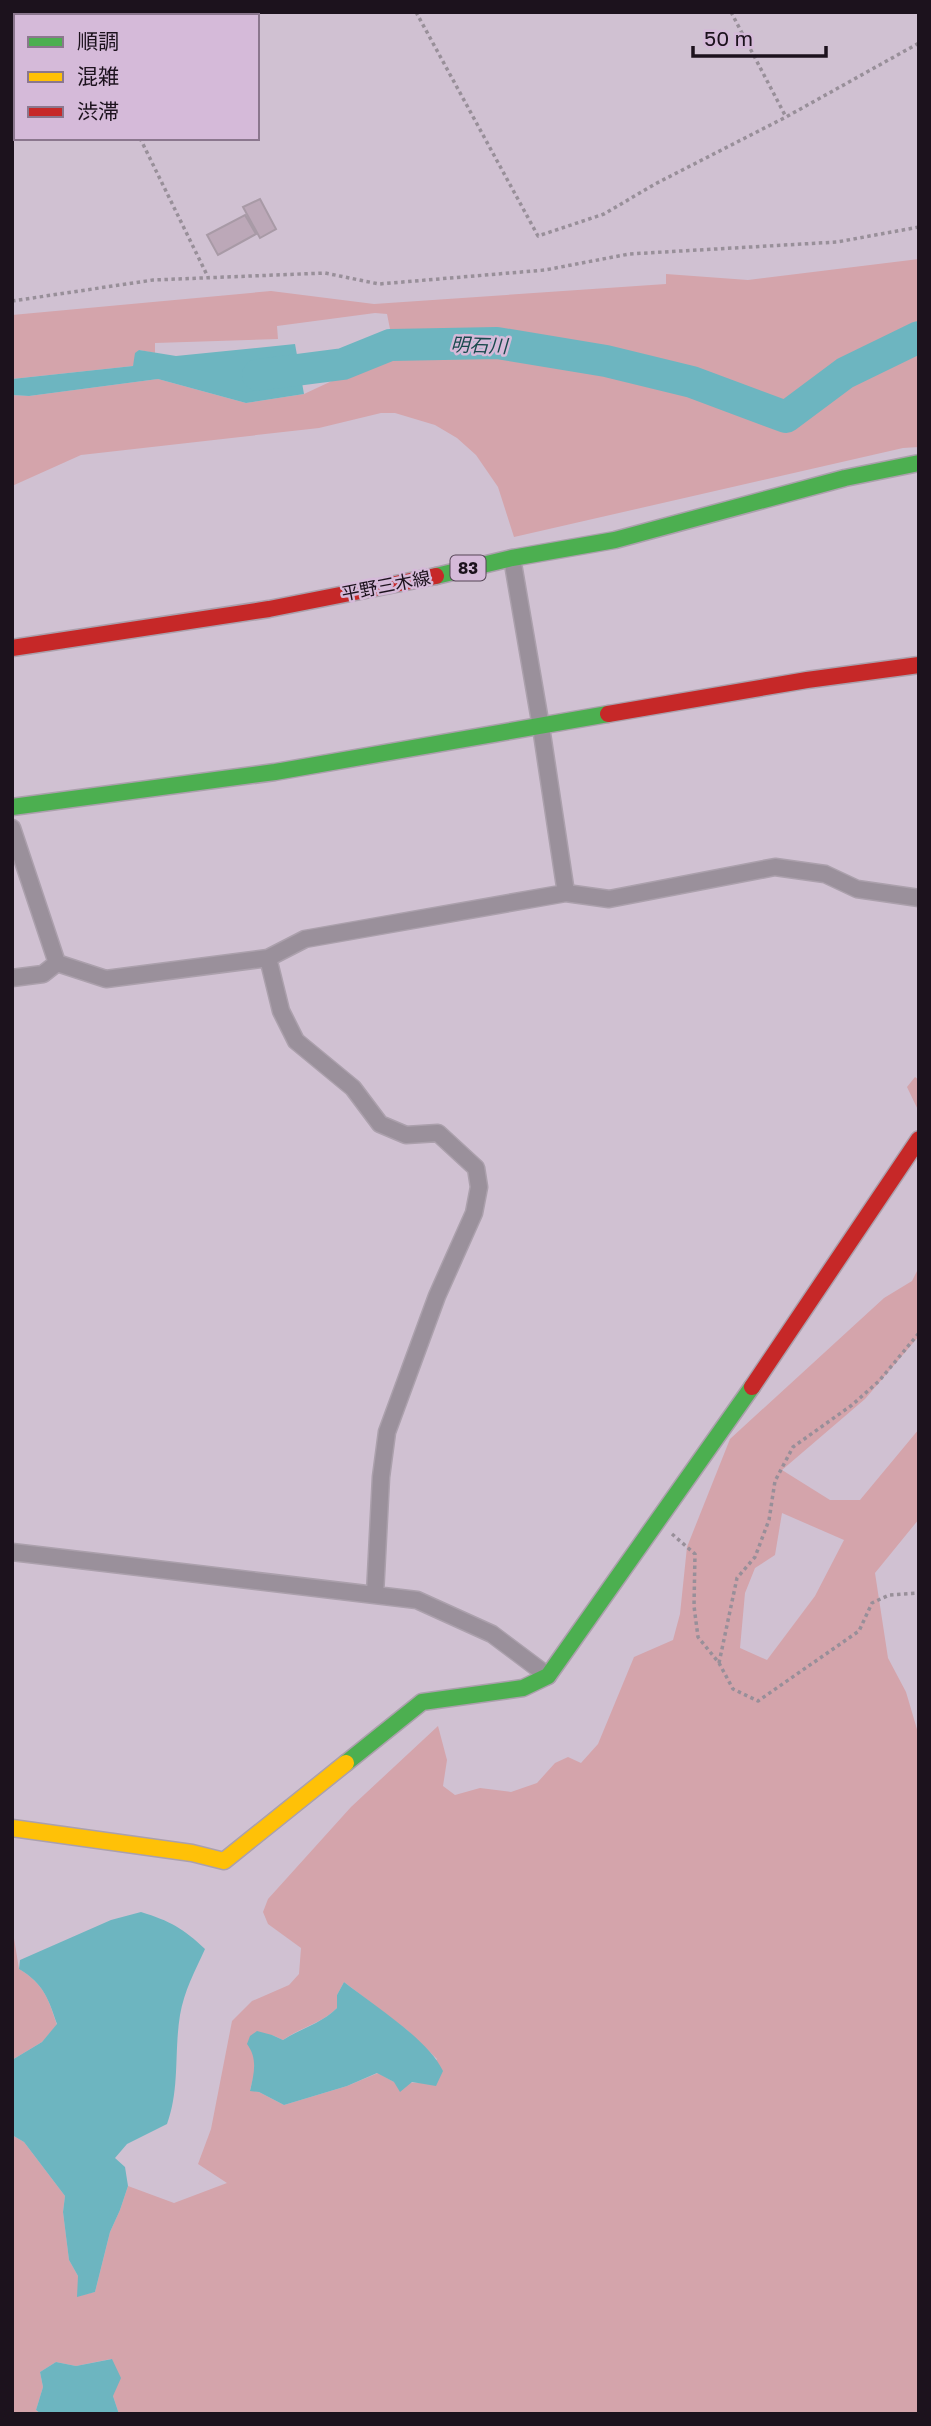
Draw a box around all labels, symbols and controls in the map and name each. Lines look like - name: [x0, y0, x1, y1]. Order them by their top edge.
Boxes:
- legend: [14, 14, 259, 140]
- scale bar: [693, 14, 826, 58]
- text: 50 m: [704, 25, 753, 51]
- text: 順調: [77, 28, 119, 54]
- text: 混雑: [77, 63, 119, 89]
- text: 渋滞: [77, 98, 119, 124]
- water label: 明石川: [450, 332, 510, 357]
- road number: 83: [450, 555, 486, 580]
- street label: 平野三木線: [340, 566, 432, 604]

